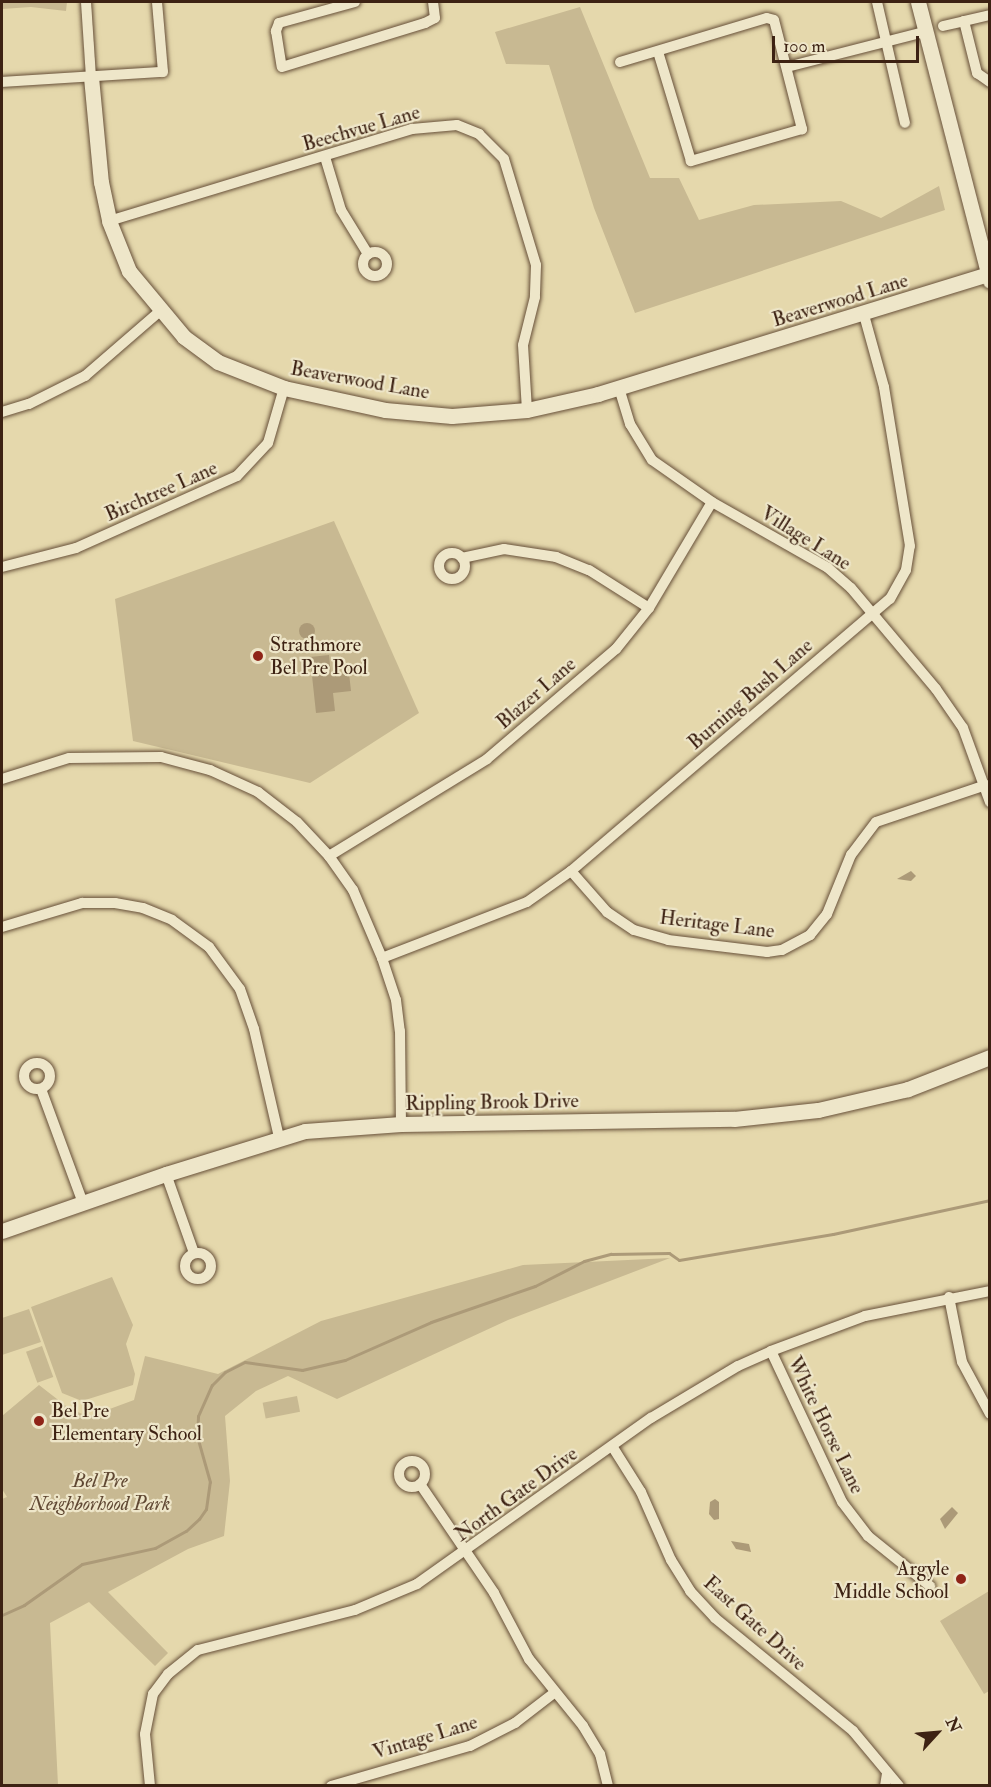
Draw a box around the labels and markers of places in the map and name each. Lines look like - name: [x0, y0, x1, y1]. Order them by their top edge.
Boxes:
- place label: Strathmore Bel Pre Pool: [270, 632, 368, 679]
- marker: Strathmore Bel Pre Pool: [251, 649, 265, 663]
- place label: Bel Pre Elementary School: [51, 1398, 202, 1445]
- marker: Bel Pre Elementary School: [32, 1414, 46, 1428]
- place label: Argyle Middle School: [833, 1556, 949, 1603]
- marker: Argyle Middle School: [954, 1572, 968, 1586]

